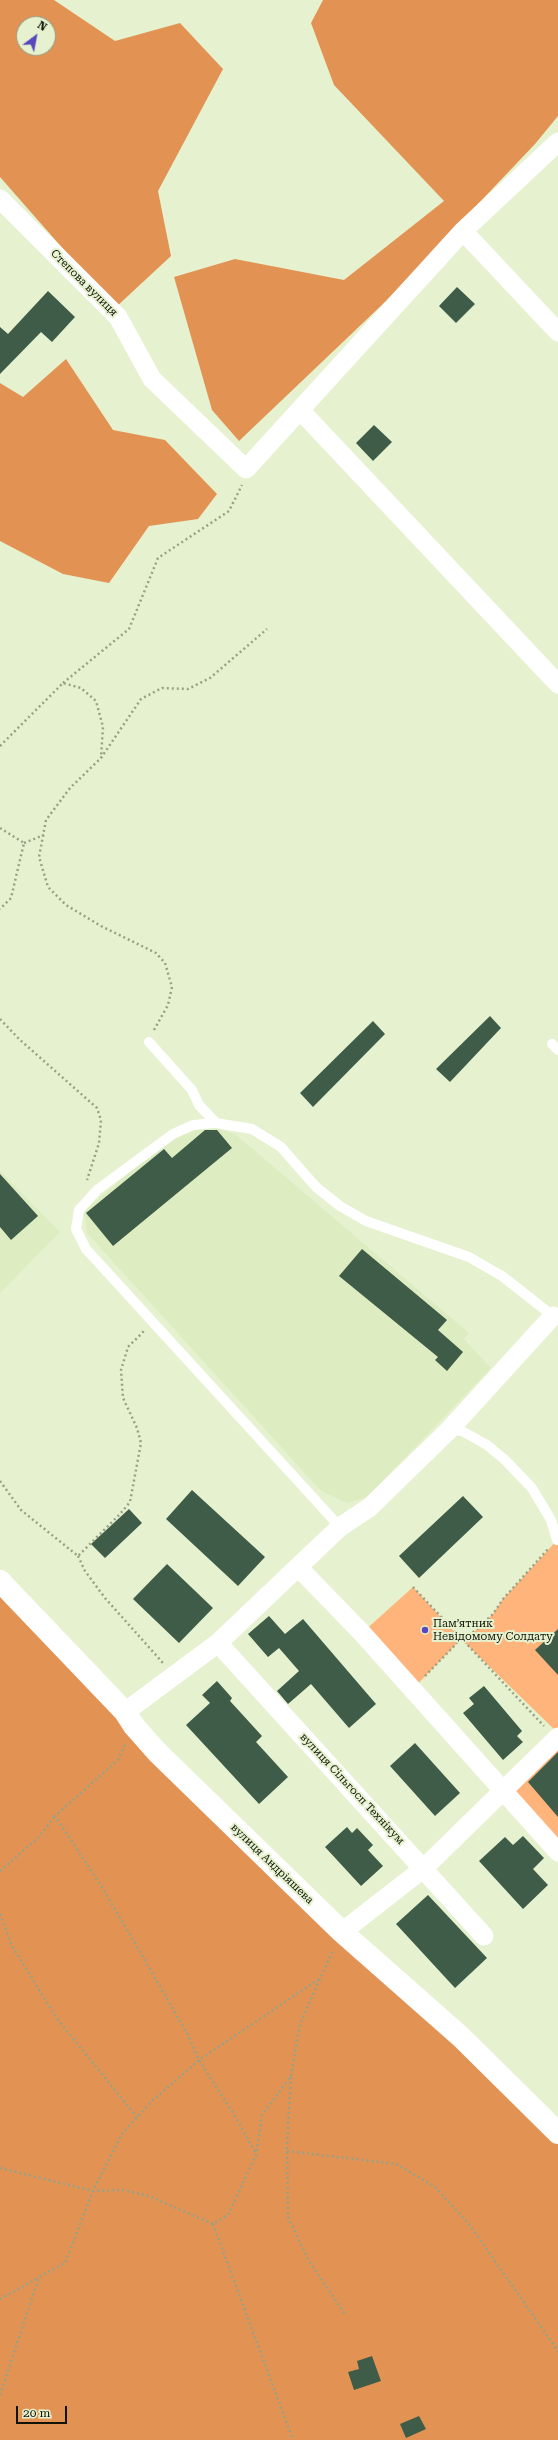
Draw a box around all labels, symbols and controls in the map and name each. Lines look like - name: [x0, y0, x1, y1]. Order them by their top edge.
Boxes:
- north arrow: [16, 16, 56, 56]
- text: N: [35, 18, 49, 34]
- street label: Степова вулиця: [48, 247, 120, 319]
- place label: Пам’ятник Невідомому Солдату: [433, 1617, 553, 1643]
- marker: Пам’ятник Невідомому Солдату: [420, 1625, 430, 1635]
- street label: вулиця Сільгосп Технікум: [297, 1731, 407, 1847]
- street label: вулиця Андріяшева: [228, 1821, 316, 1907]
- scale bar: [18, 2398, 69, 2424]
- text: 20 m: [23, 2406, 50, 2420]

